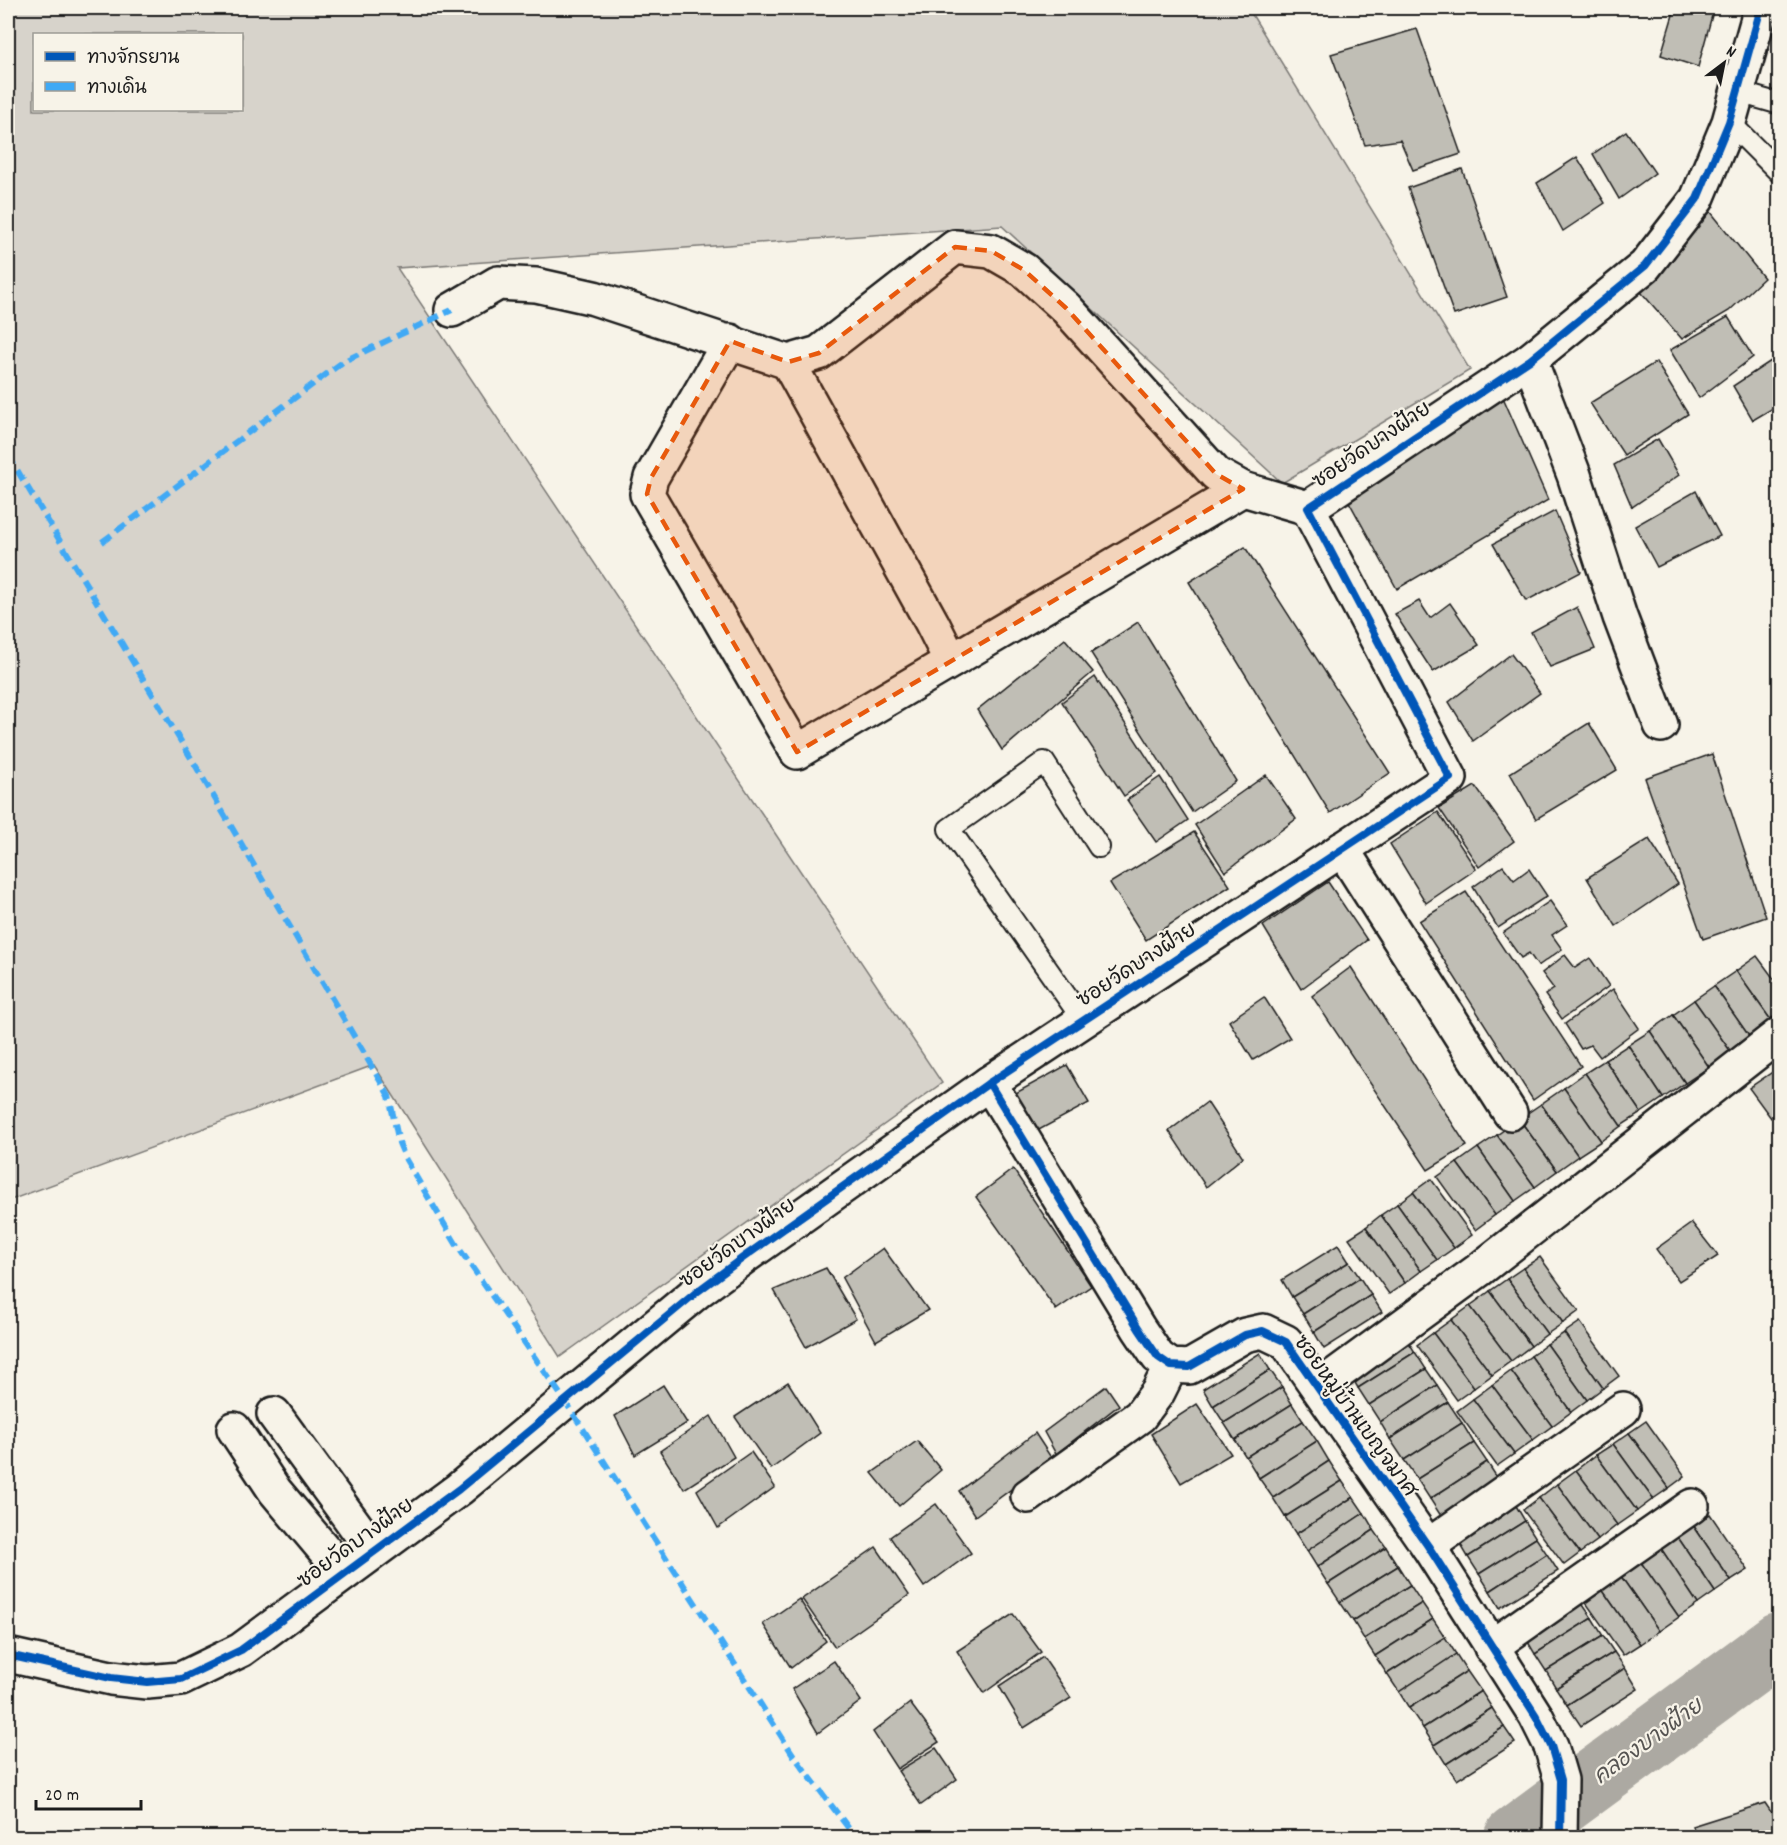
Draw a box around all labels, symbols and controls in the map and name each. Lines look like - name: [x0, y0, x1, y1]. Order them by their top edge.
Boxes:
- legend: [33, 33, 243, 111]
- north arrow: [1694, 33, 1754, 93]
- text: N: [1721, 41, 1740, 64]
- text: ทางจักรยาน: [87, 46, 179, 72]
- text: ทางเดิน: [87, 76, 147, 102]
- street label: ซอยวัดบางฝ้าย: [1306, 394, 1438, 497]
- street label: ซอยวัดบางฝ้าย: [1071, 915, 1204, 1017]
- street label: ซอยวัดบางฝ้าย: [673, 1190, 803, 1297]
- street label: ซอยหมู่บ้านเบญจมาศ: [1285, 1329, 1424, 1505]
- street label: ซอยวัดบางฝ้าย: [291, 1490, 421, 1597]
- water label: คลองบางฝ้าย: [1587, 1690, 1712, 1793]
- scale bar: [36, 1773, 141, 1811]
- text: 20 m: [45, 1784, 79, 1809]

